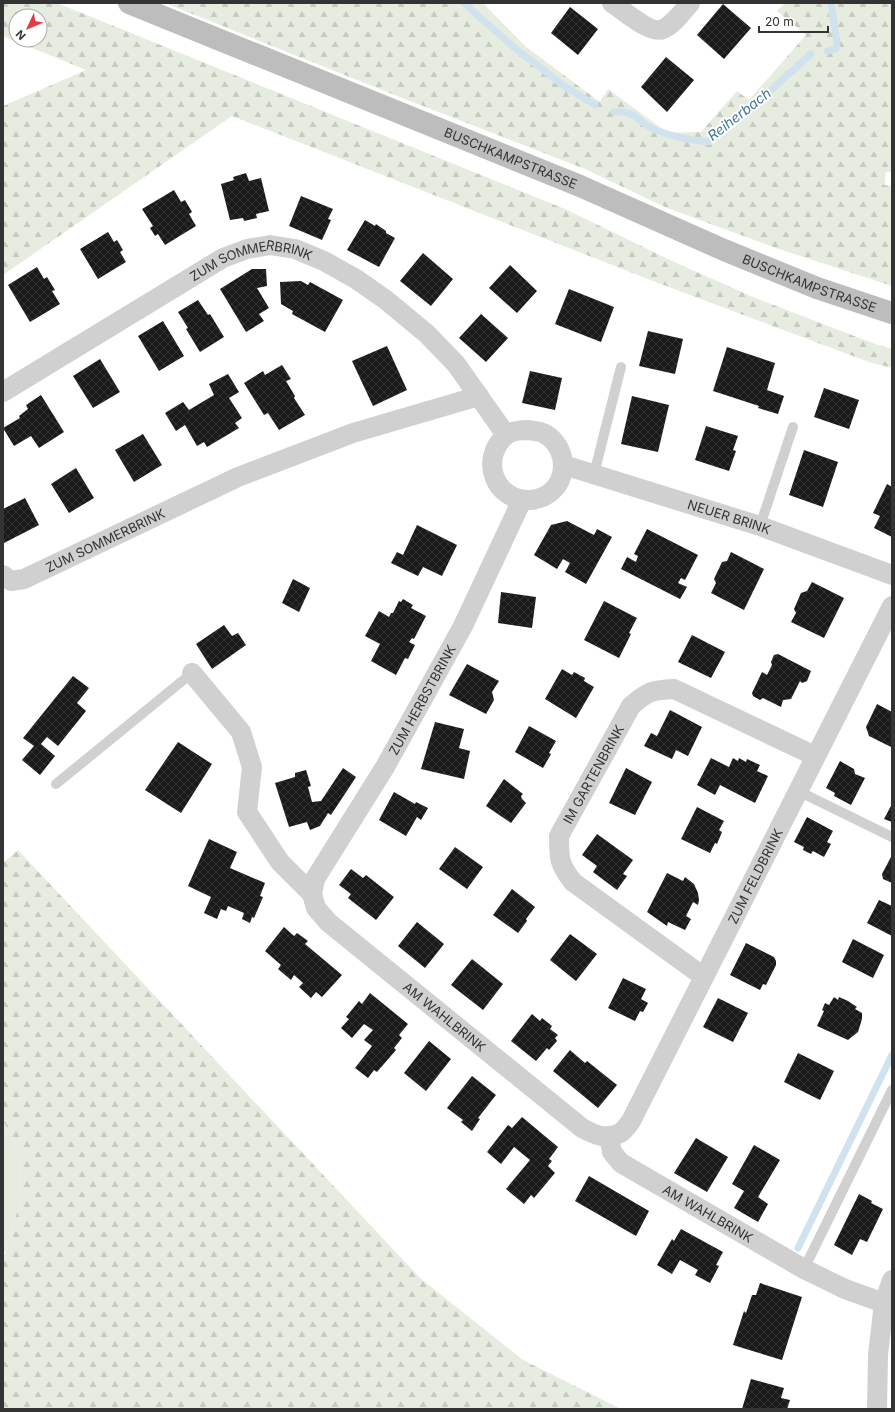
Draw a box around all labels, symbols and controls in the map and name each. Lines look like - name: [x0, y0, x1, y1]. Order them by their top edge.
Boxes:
- north arrow: [8, 8, 48, 48]
- scale bar: [759, 8, 828, 34]
- text: 20 m: [765, 14, 794, 29]
- text: N: [13, 27, 29, 43]
- water label: Reiherbach: [704, 84, 774, 144]
- street label: BUSCHKAMPSTRASSE: [442, 124, 580, 192]
- street label: ZUM SOMMERBRINK: [187, 237, 315, 284]
- street label: BUSCHKAMPSTRASSE: [740, 250, 879, 315]
- street label: NEUER BRINK: [686, 496, 773, 537]
- street label: ZUM SOMMERBRINK: [43, 505, 168, 576]
- street label: ZUM HERBSTBRINK: [385, 642, 459, 758]
- street label: IM GARTENBRINK: [559, 722, 627, 826]
- street label: ZUM FELDBRINK: [724, 826, 786, 926]
- street label: AM WAHLBRINK: [400, 978, 489, 1055]
- street label: AM WAHLBRINK: [660, 1181, 756, 1246]

